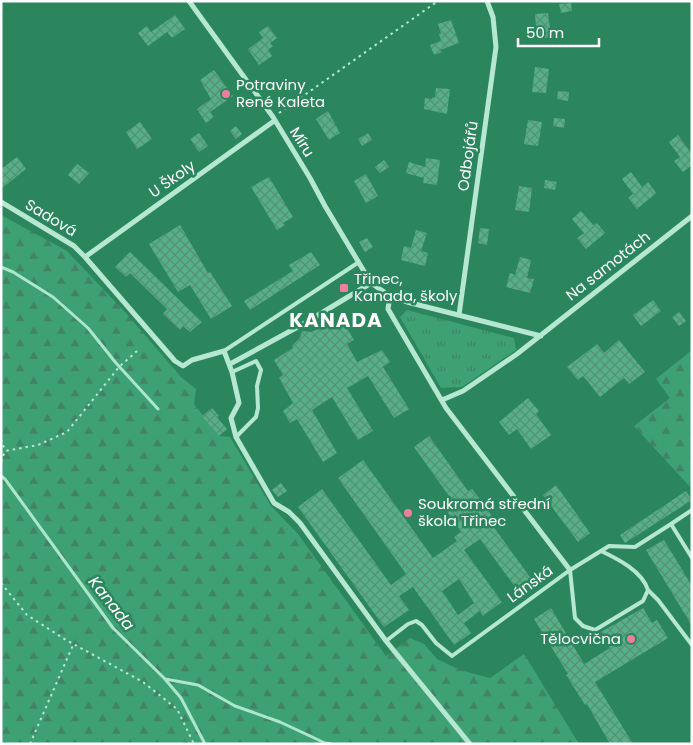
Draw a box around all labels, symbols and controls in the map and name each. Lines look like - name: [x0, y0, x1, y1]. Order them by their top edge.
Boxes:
- scale bar: [518, 15, 599, 47]
- text: 50 m: [526, 22, 564, 43]
- place label: Potraviny René Kaleta: [236, 74, 325, 112]
- marker: Potraviny René Kaleta: [220, 88, 232, 100]
- street label: Odbojářů: [452, 119, 483, 192]
- street label: Míru: [285, 123, 320, 161]
- street label: U Školy: [144, 155, 200, 202]
- street label: Sadová: [21, 194, 81, 241]
- street label: Na samotách: [561, 226, 654, 305]
- place label: Třinec, Kanada, školy: [354, 268, 458, 306]
- marker: Třinec, Kanada, školy: [338, 282, 350, 294]
- district label: KANADA: [289, 306, 383, 334]
- place label: Soukromá střední škola Třinec: [418, 493, 550, 531]
- marker: Soukromá střední škola Třinec: [402, 507, 414, 519]
- street label: Lánská: [503, 560, 557, 607]
- water label: Kanada: [83, 571, 140, 635]
- place label: Tělocvična: [540, 628, 621, 649]
- marker: Tělocvična: [625, 633, 637, 645]

